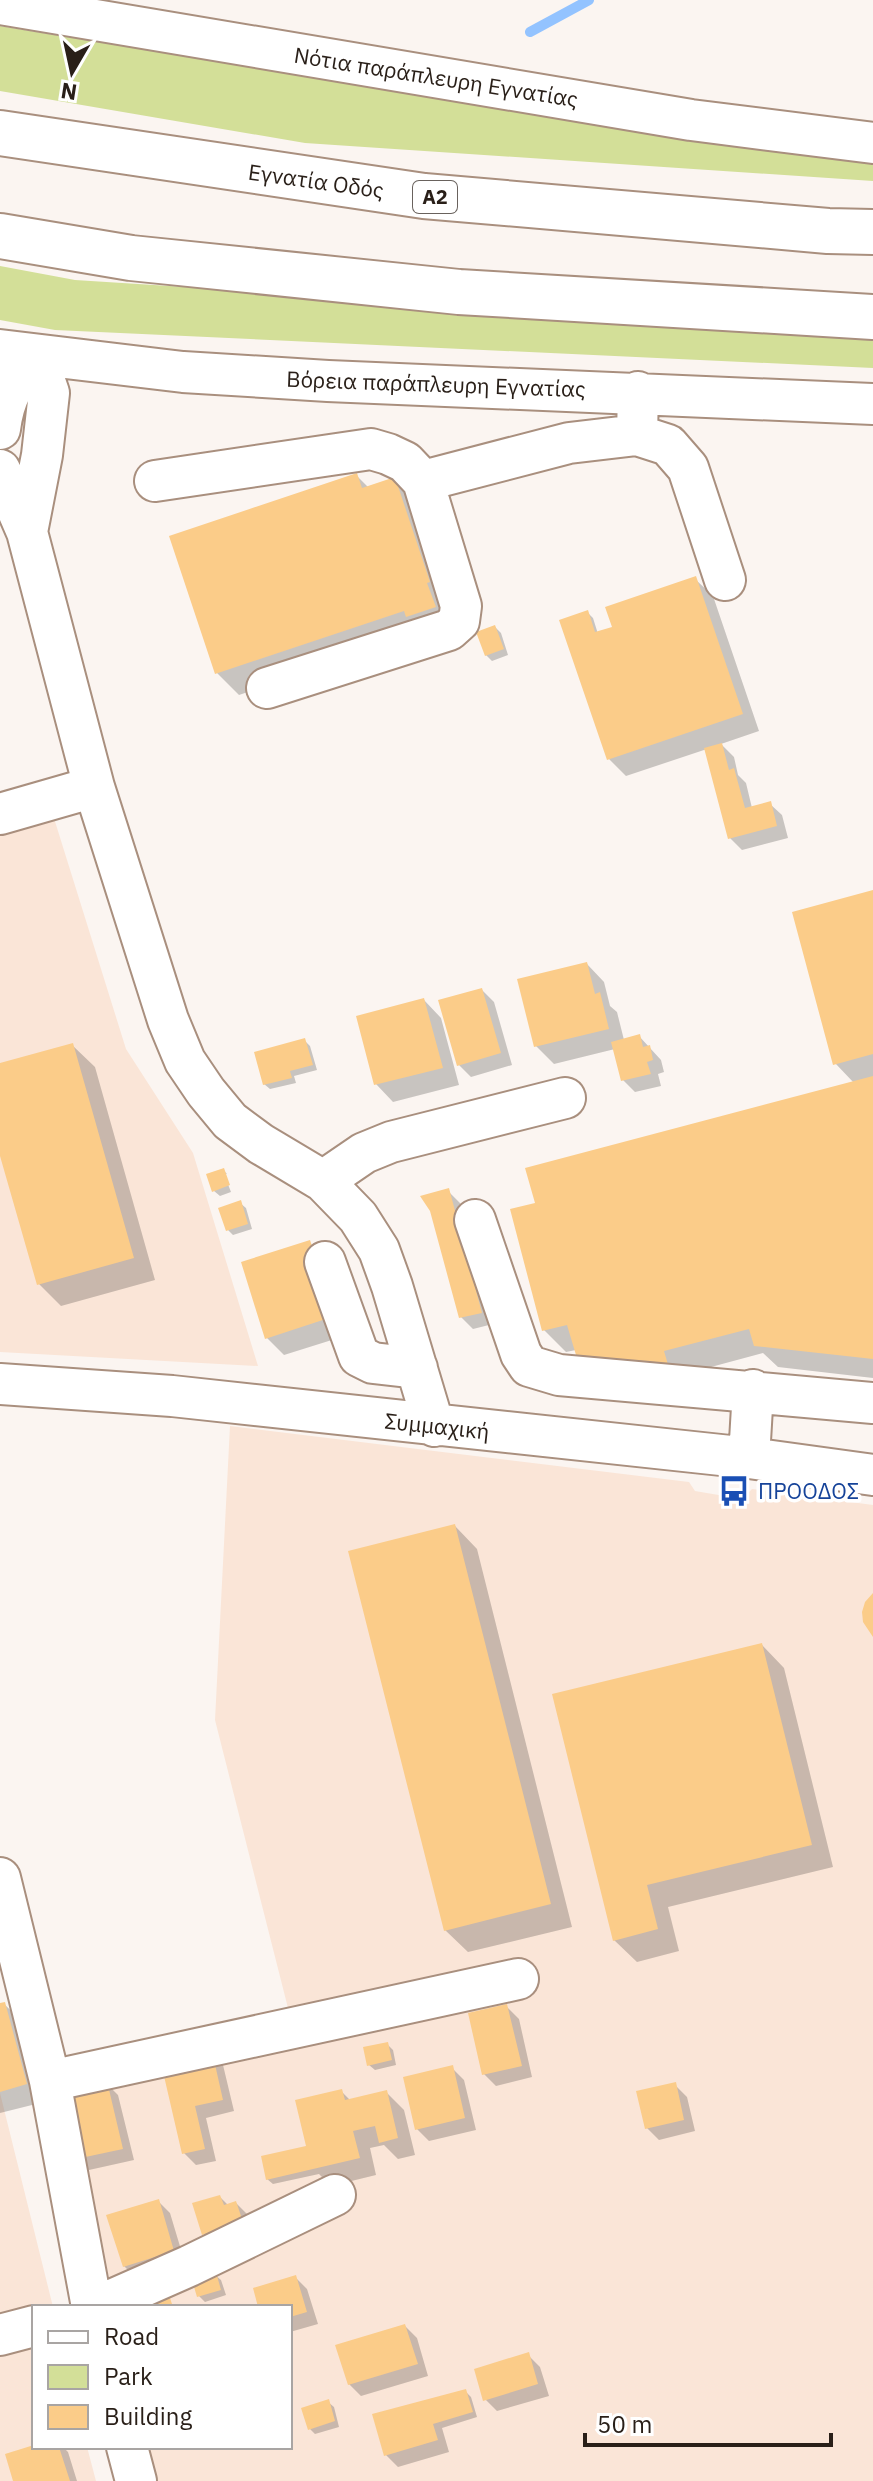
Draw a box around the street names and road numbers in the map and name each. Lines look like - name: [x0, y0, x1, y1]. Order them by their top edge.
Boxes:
- street label: Νότια παράπλευρη Εγνατίας: [292, 40, 580, 113]
- street label: Εγνατία Οδός: [247, 157, 386, 204]
- road number: Α2: [413, 181, 457, 213]
- street label: Βόρεια παράπλευρη Εγνατίας: [286, 364, 586, 403]
- street label: Συμμαχική: [383, 1406, 491, 1445]

